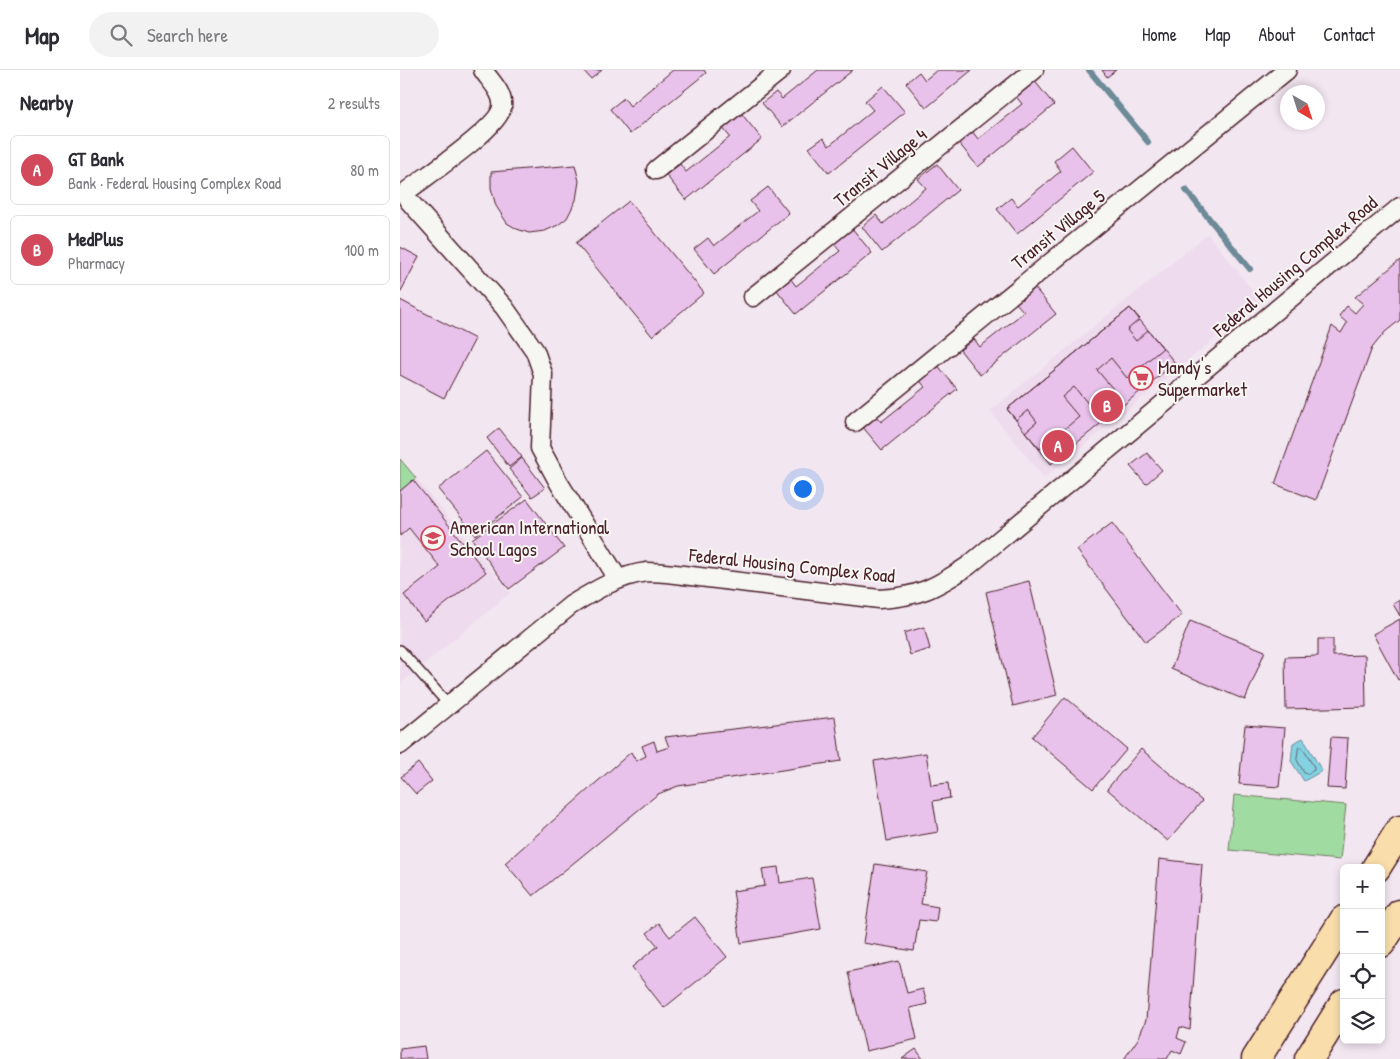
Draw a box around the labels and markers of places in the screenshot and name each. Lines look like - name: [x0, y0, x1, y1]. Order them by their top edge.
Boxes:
- place label: Mandy's Supermarket: [1158, 354, 1247, 402]
- supermarket icon: Mandy's Supermarket: [1128, 365, 1154, 391]
- pin: B: [1091, 387, 1123, 425]
- pin: A: [1042, 427, 1074, 465]
- place label: American International School Lagos: [450, 514, 610, 562]
- school or university icon: American International School Lagos: [420, 525, 446, 551]

